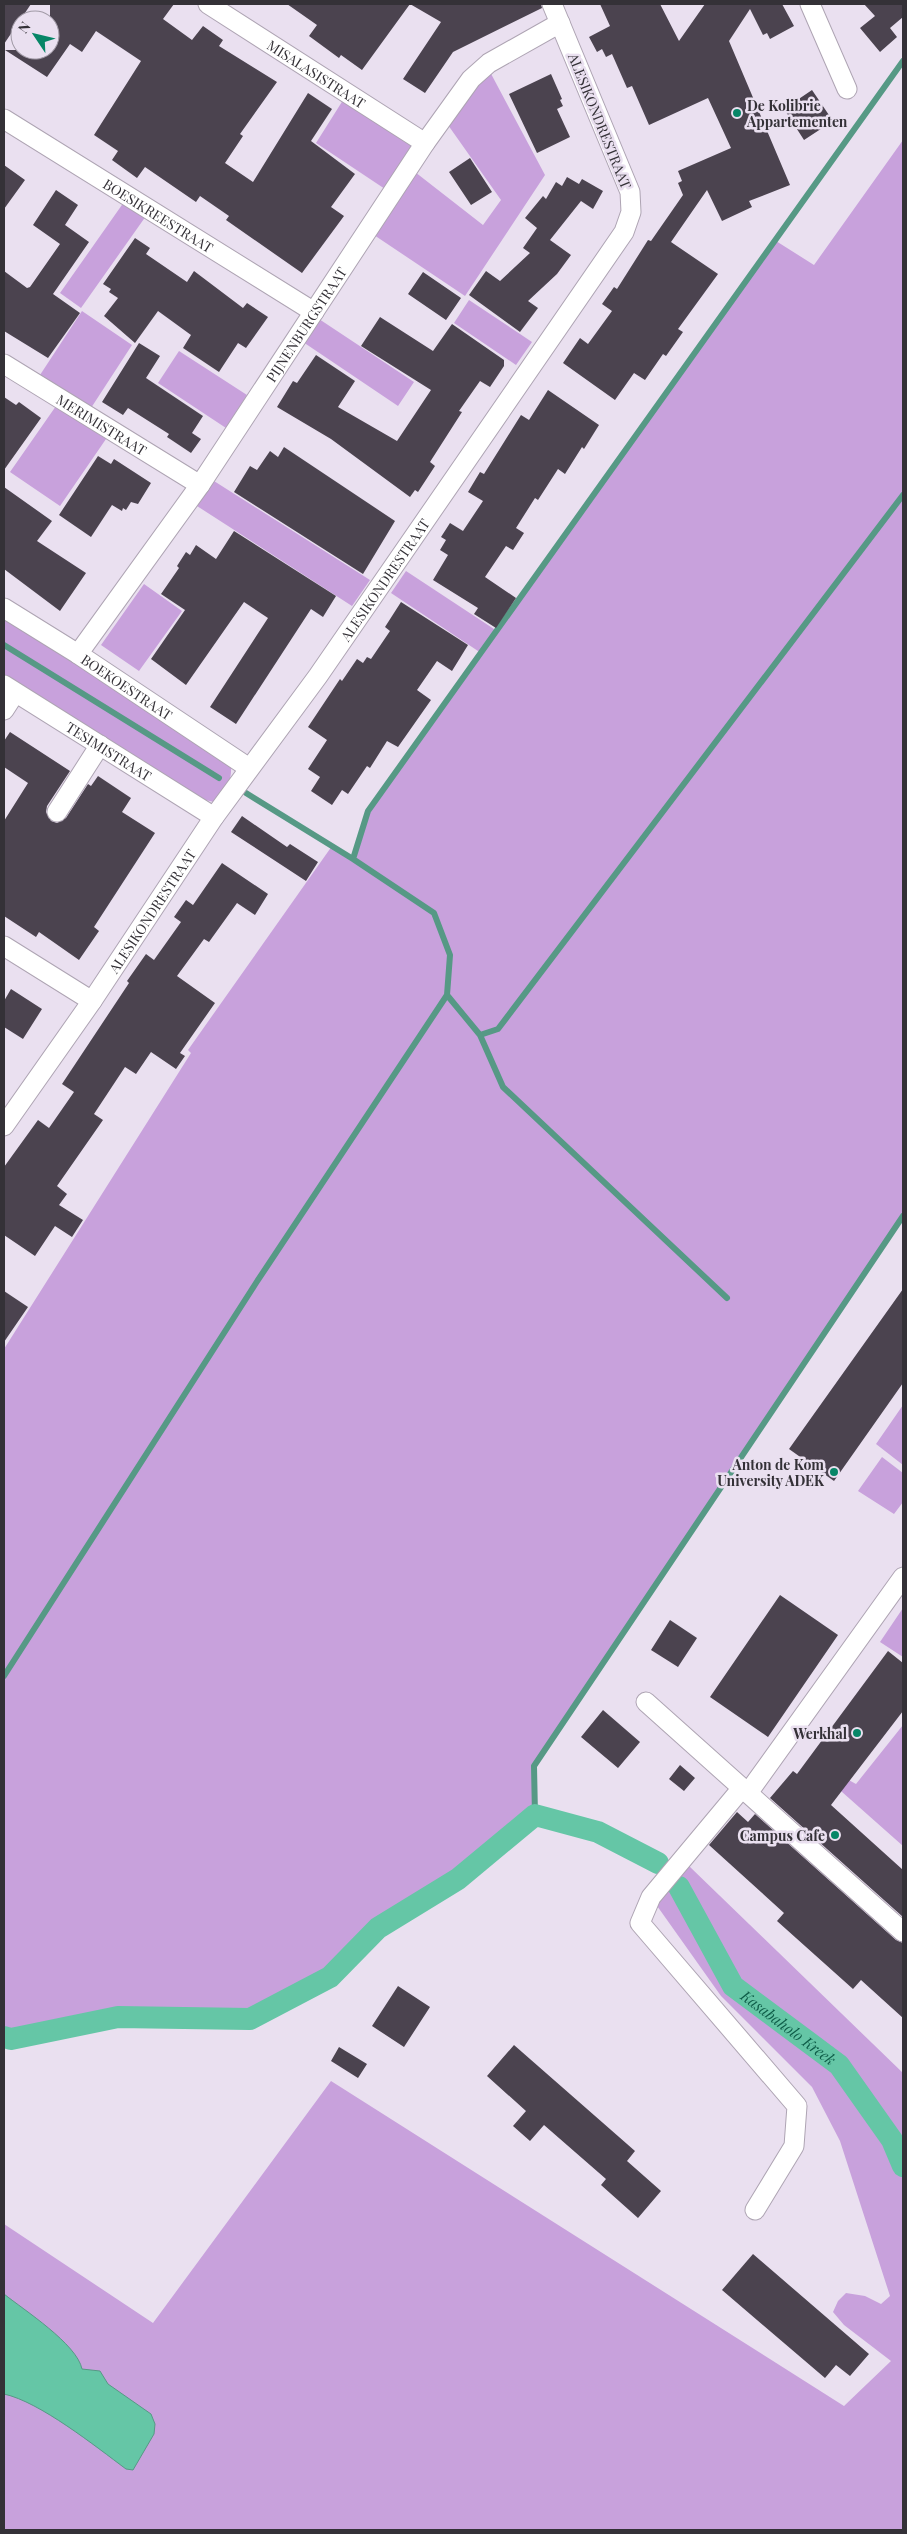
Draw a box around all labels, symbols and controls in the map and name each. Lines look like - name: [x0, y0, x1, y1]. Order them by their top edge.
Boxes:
- north arrow: [10, 10, 60, 60]
- text: N: [13, 18, 35, 37]
- street label: MISALASISTRAAT: [264, 35, 370, 112]
- street label: ALESIKONDRESTRAAT: [564, 49, 636, 192]
- place label: De Kolibrie Appartementen: [746, 96, 848, 131]
- marker: De Kolibrie Appartementen: [731, 107, 743, 119]
- street label: BOESIKREESTRAAT: [100, 174, 217, 257]
- street label: PIJNENBURGSTRAAT: [261, 263, 351, 385]
- street label: MERIMISTRAAT: [53, 389, 151, 460]
- street label: ALESIKONDRESTRAAT: [335, 514, 434, 645]
- street label: BOEKOESTRAAT: [78, 649, 177, 724]
- street label: TESIMISTRAAT: [63, 717, 156, 785]
- street label: ALESIKONDRESTRAAT: [103, 845, 200, 977]
- place label: Anton de Kom University ADEK: [717, 1455, 825, 1490]
- marker: Anton de Kom University ADEK: [828, 1466, 840, 1478]
- place label: Werkhal: [792, 1724, 848, 1743]
- marker: Werkhal: [851, 1727, 863, 1739]
- place label: Campus Cafe: [740, 1826, 825, 1845]
- marker: Campus Cafe: [829, 1829, 841, 1841]
- water label: Kasabaholo Kreek: [736, 1985, 840, 2069]

